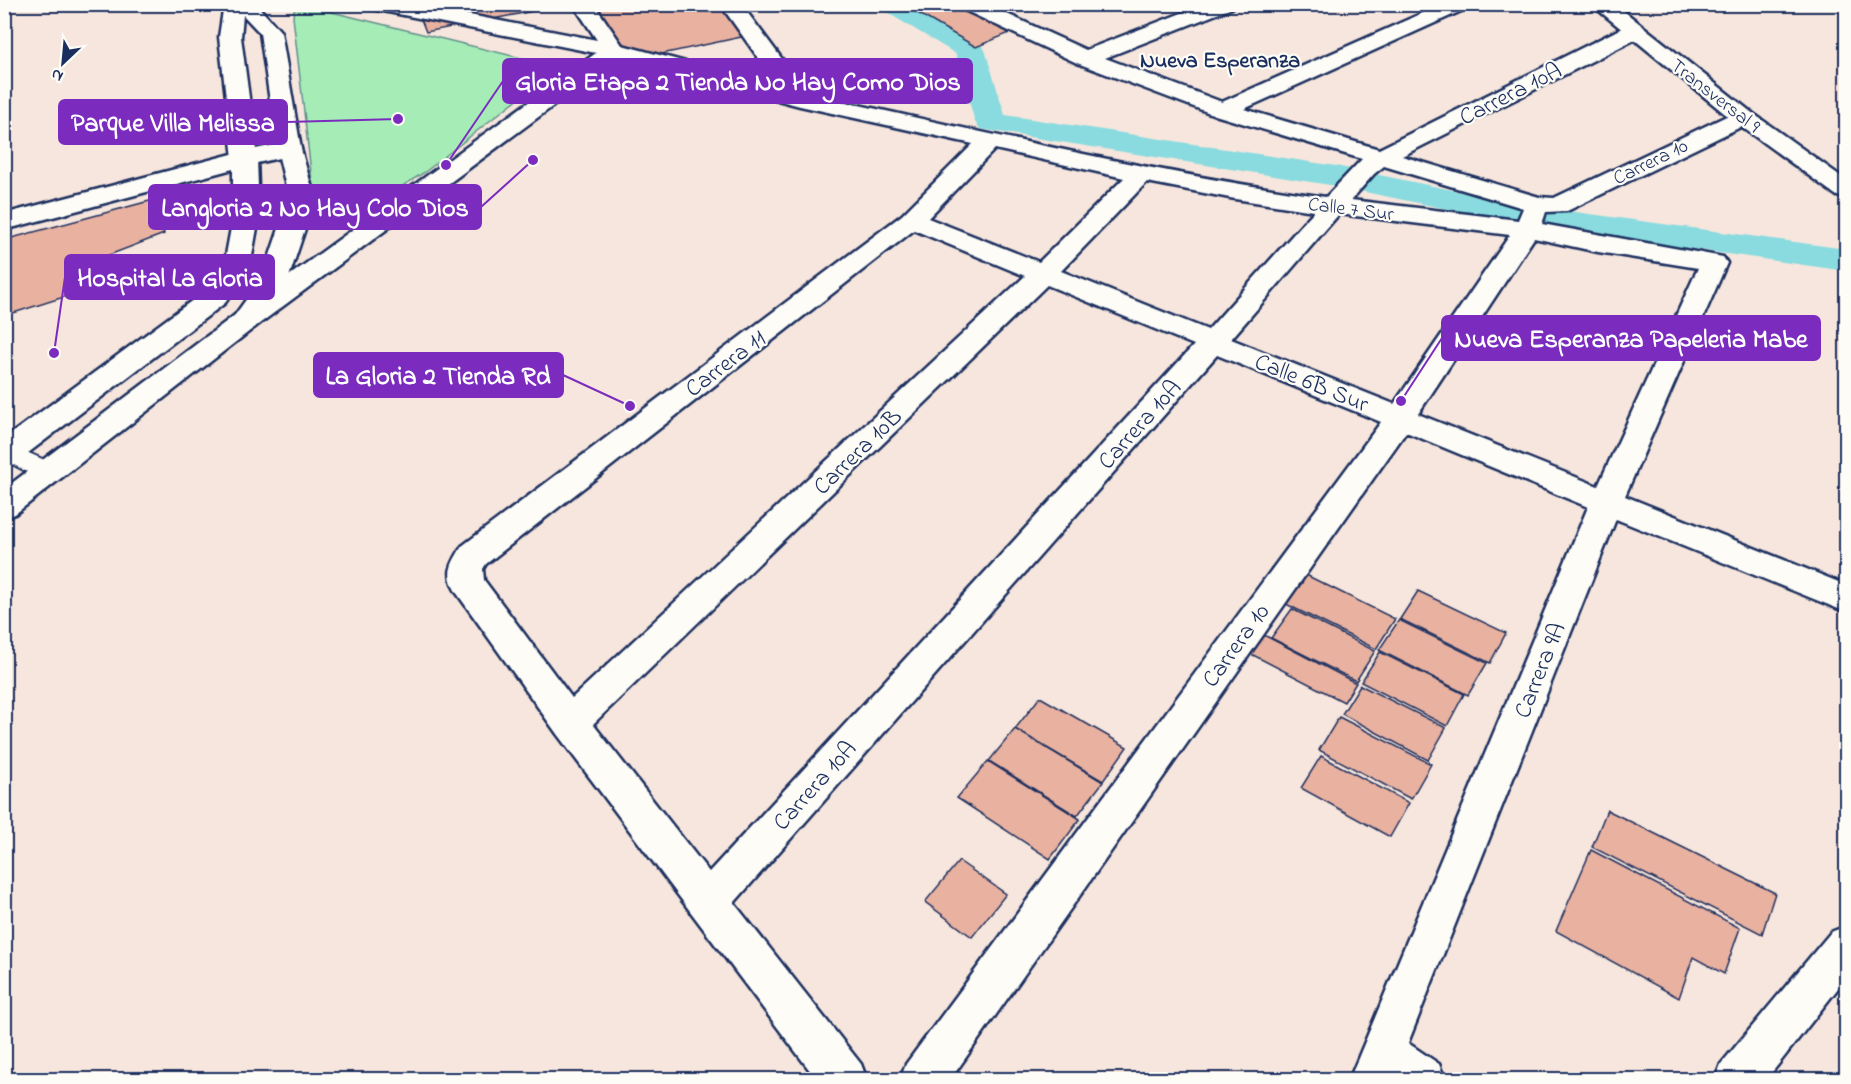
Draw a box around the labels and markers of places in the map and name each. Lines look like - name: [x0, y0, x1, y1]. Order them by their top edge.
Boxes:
- callout: Gloria Etapa 2 Tienda No Hay Como Dios: [503, 59, 972, 103]
- callout: Parque Villa Melissa: [59, 100, 287, 144]
- callout: Langloria 2 No Hay Colo Dios: [149, 185, 481, 229]
- callout: Hospital La Gloria: [65, 255, 274, 299]
- callout: Nueva Esperanza Papeleria Mabe: [1442, 316, 1820, 360]
- callout: La Gloria 2 Tienda Rd: [314, 353, 563, 397]

